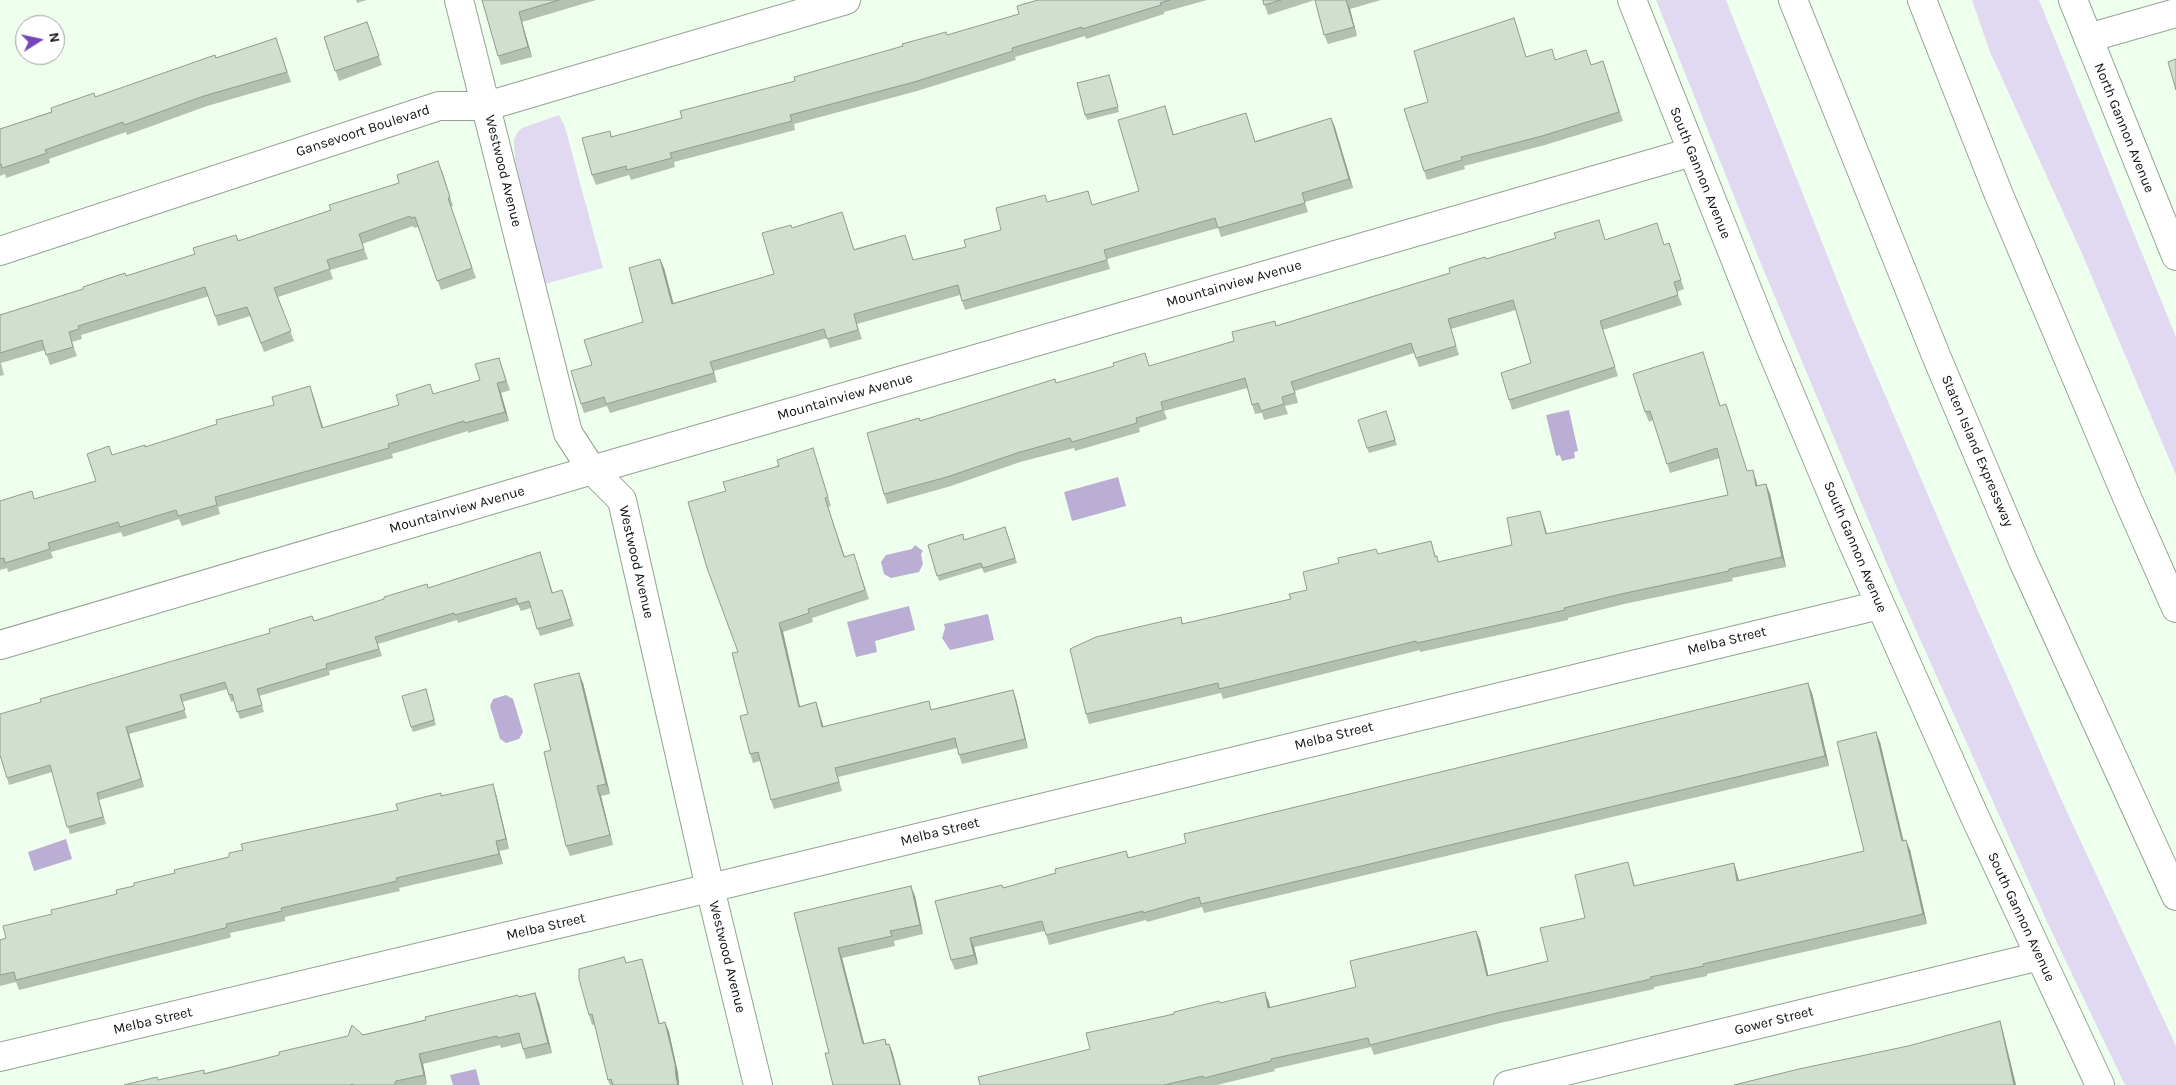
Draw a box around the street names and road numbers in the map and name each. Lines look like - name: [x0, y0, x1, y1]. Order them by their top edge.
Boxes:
- street label: North Gannon Avenue: [2090, 61, 2158, 195]
- street label: Gansevoort Boulevard: [294, 101, 432, 161]
- street label: South Gannon Avenue: [1666, 105, 1734, 241]
- street label: Westwood Avenue: [481, 113, 525, 229]
- street label: Mountainview Avenue: [1164, 257, 1304, 311]
- street label: Mountainview Avenue: [775, 370, 915, 424]
- street label: Staten Island Expressway: [1937, 373, 2017, 529]
- street label: South Gannon Avenue: [1820, 479, 1890, 615]
- street label: Mountainview Avenue: [387, 483, 527, 537]
- street label: Westwood Avenue: [615, 504, 657, 620]
- street label: Melba Street: [1686, 623, 1768, 659]
- street label: Melba Street: [1293, 718, 1375, 754]
- street label: Melba Street: [899, 814, 981, 850]
- street label: South Gannon Avenue: [1984, 850, 2058, 984]
- street label: Westwood Avenue: [705, 899, 749, 1015]
- street label: Melba Street: [505, 910, 587, 944]
- street label: Gower Street: [1733, 1003, 1815, 1039]
- street label: Melba Street: [112, 1004, 194, 1038]

